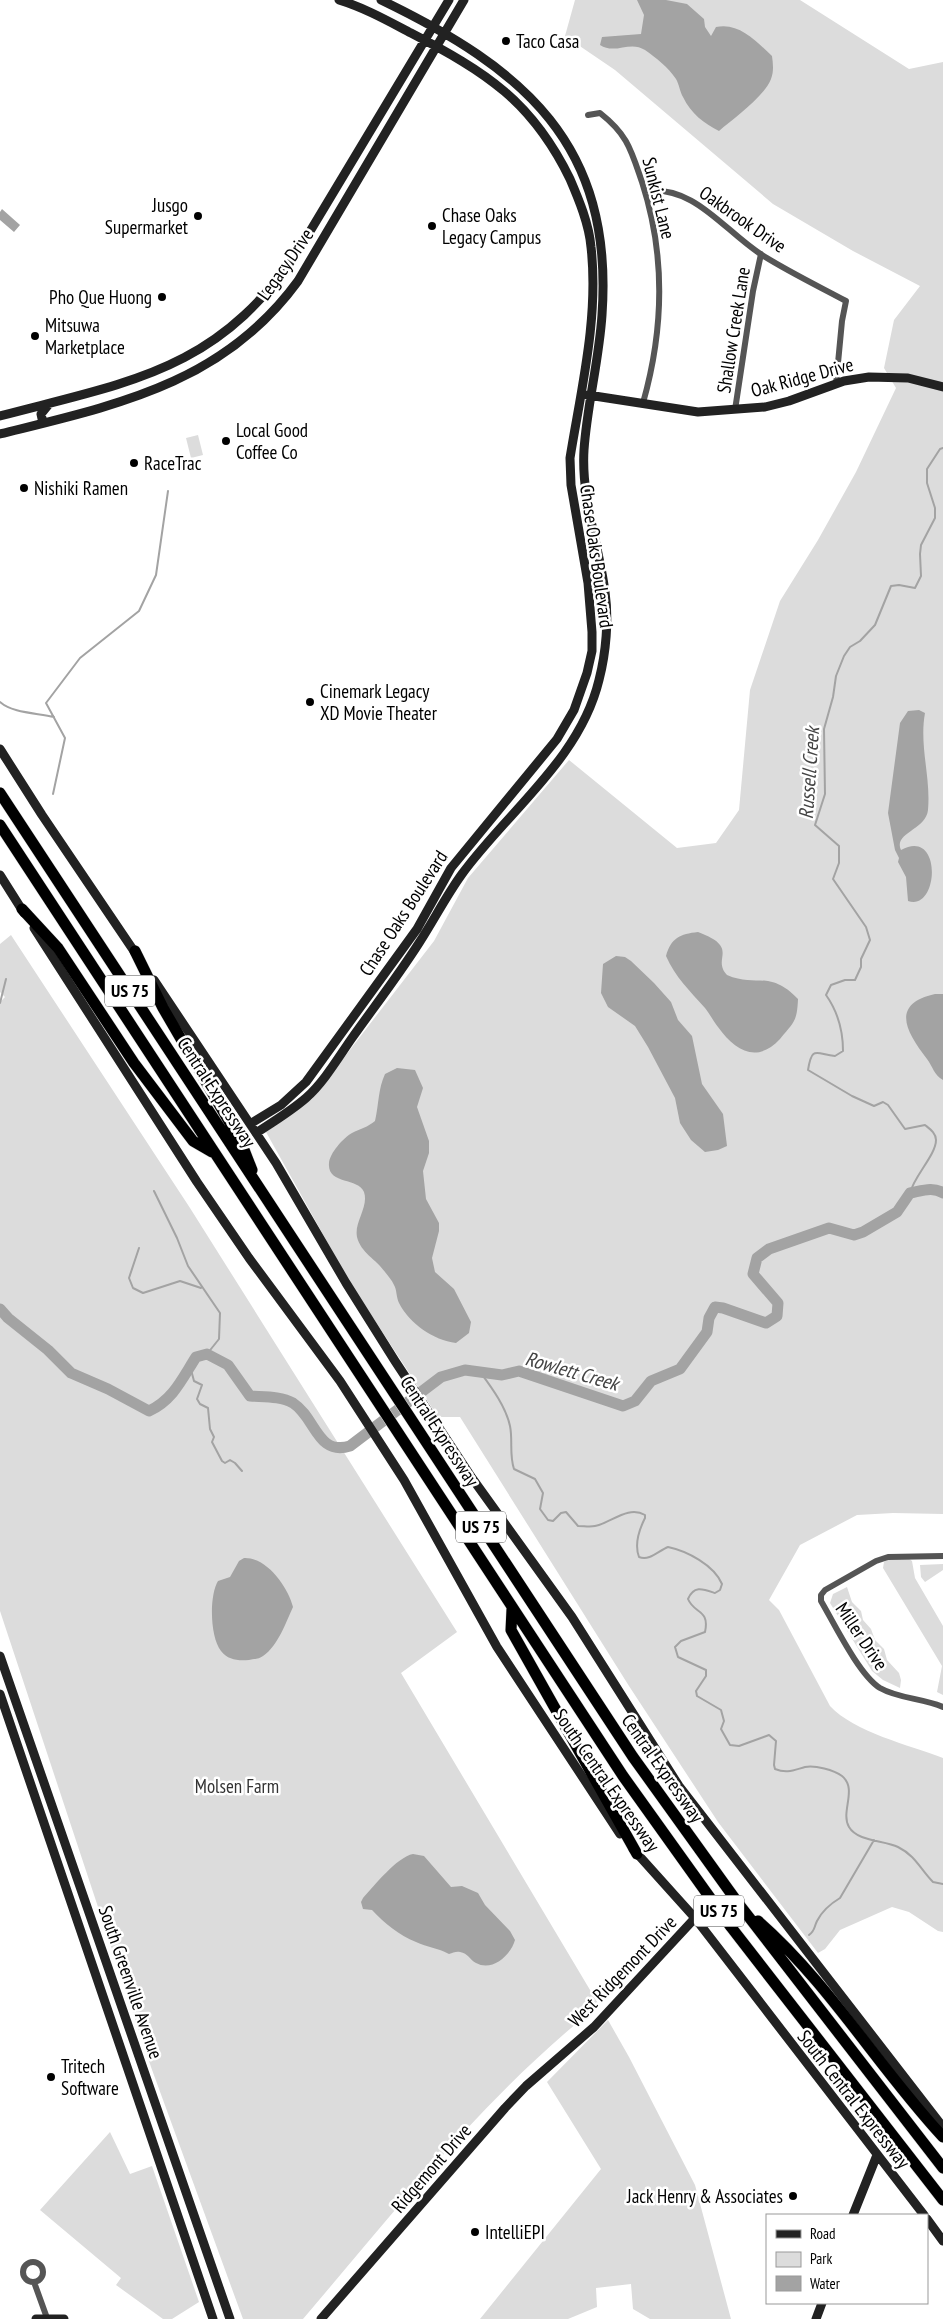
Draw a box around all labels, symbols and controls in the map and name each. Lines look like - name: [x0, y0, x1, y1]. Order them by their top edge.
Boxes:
- place label: Taco Casa: [516, 29, 579, 53]
- marker: Taco Casa: [500, 35, 512, 47]
- street label: Sunkist Lane: [637, 155, 681, 241]
- street label: Oakbrook Drive: [695, 180, 791, 258]
- place label: Jusgo Supermarket: [105, 193, 189, 239]
- place label: Chase Oaks Legacy Campus: [442, 203, 541, 249]
- marker: Jusgo Supermarket: [192, 210, 204, 222]
- marker: Chase Oaks Legacy Campus: [426, 220, 438, 232]
- street label: Legacy Drive: [252, 223, 319, 305]
- street label: Shallow Creek Lane: [711, 265, 755, 395]
- place label: Pho Que Huong: [49, 285, 152, 309]
- marker: Pho Que Huong: [156, 291, 168, 303]
- place label: Mitsuwa Marketplace: [45, 313, 125, 359]
- marker: Mitsuwa Marketplace: [29, 330, 41, 342]
- street label: Oak Ridge Drive: [748, 352, 856, 402]
- place label: Local Good Coffee Co: [236, 418, 308, 464]
- marker: Local Good Coffee Co: [220, 435, 232, 447]
- place label: RaceTrac: [144, 451, 202, 475]
- marker: RaceTrac: [128, 457, 140, 469]
- place label: Nishiki Ramen: [34, 476, 128, 500]
- marker: Nishiki Ramen: [18, 482, 30, 494]
- street label: Chase Oaks Boulevard: [575, 483, 619, 629]
- place label: Cinemark Legacy XD Movie Theater: [320, 679, 438, 725]
- marker: Cinemark Legacy XD Movie Theater: [304, 696, 316, 708]
- water label: Russell Creek: [793, 724, 825, 820]
- street label: Chase Oaks Boulevard: [354, 846, 452, 980]
- road number: US 75: [105, 976, 155, 1006]
- street label: Central Expressway: [172, 1032, 262, 1152]
- water label: Rowlett Creek: [522, 1345, 624, 1397]
- street label: Central Expressway: [395, 1371, 485, 1491]
- road number: US 75: [456, 1511, 506, 1542]
- street label: Miller Drive: [831, 1598, 893, 1675]
- street label: South Central Expressway: [549, 1704, 666, 1857]
- street label: Central Expressway: [617, 1709, 710, 1828]
- park label: Molsen Farm: [195, 1774, 279, 1798]
- road number: US 75: [694, 1895, 744, 1926]
- street label: South Greenville Avenue: [94, 1902, 169, 2062]
- street label: West Ridgemont Drive: [563, 1910, 681, 2032]
- street label: South Central Expressway: [792, 2025, 916, 2174]
- place label: Tritech Software: [61, 2054, 119, 2100]
- marker: Tritech Software: [45, 2071, 57, 2083]
- street label: Ridgemont Drive: [386, 2118, 476, 2217]
- place label: Jack Henry & Associates: [626, 2184, 783, 2208]
- marker: Jack Henry & Associates: [787, 2190, 799, 2202]
- legend: [766, 2214, 928, 2304]
- place label: IntelliEPI: [485, 2220, 545, 2244]
- text: Road: [810, 2224, 836, 2243]
- marker: IntelliEPI: [469, 2226, 481, 2238]
- text: Park: [810, 2249, 832, 2268]
- text: Water: [810, 2274, 841, 2293]

